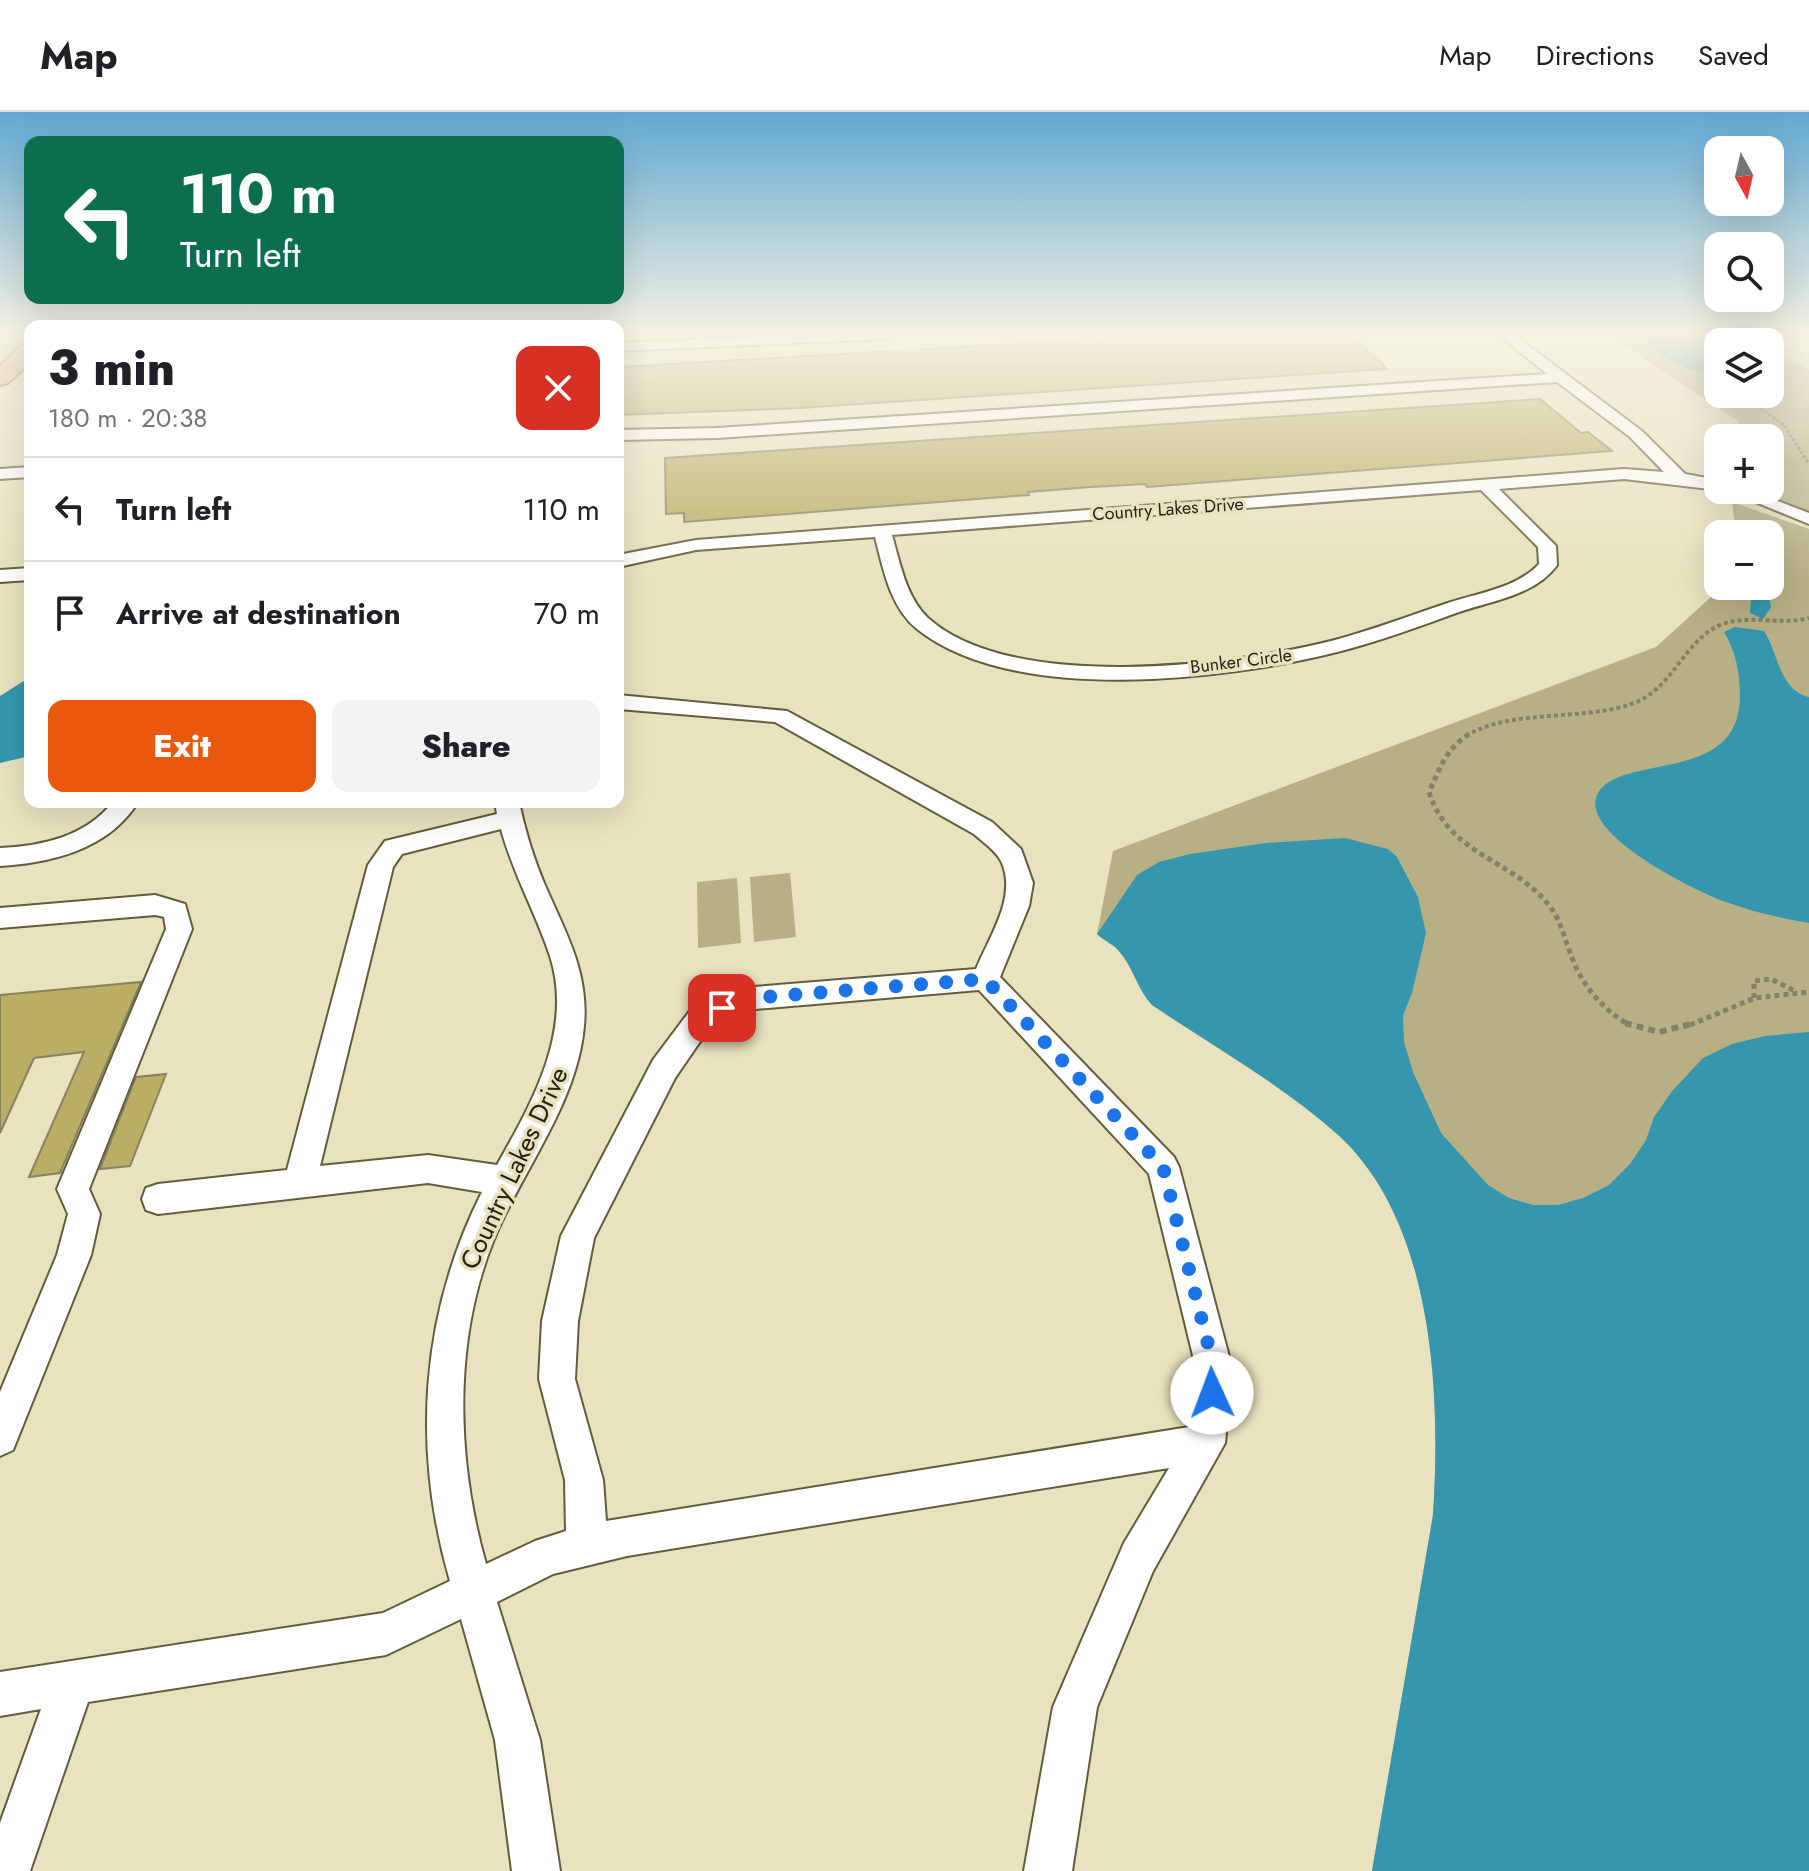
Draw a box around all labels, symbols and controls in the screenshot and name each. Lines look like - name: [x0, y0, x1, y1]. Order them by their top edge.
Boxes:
- text: Map: [40, 28, 118, 83]
- text: Map: [1439, 35, 1491, 76]
- text: Directions: [1535, 35, 1654, 76]
- text: Saved: [1698, 35, 1769, 76]
- north arrow: [1704, 136, 1784, 216]
- map controls: [1704, 136, 1784, 600]
- text: 110 m: [180, 153, 337, 234]
- icon: left: [48, 168, 152, 272]
- text: Turn left: [180, 228, 301, 280]
- button: search: [1704, 232, 1784, 312]
- button: layers: [1704, 328, 1784, 408]
- text: 3 min: [48, 334, 175, 403]
- button: close: [516, 346, 600, 430]
- text: 180 m · 20:38: [48, 399, 208, 437]
- button: +: [1704, 424, 1784, 504]
- icon: left: [48, 487, 92, 531]
- text: Turn left: [116, 488, 231, 531]
- text: 110 m: [523, 488, 600, 531]
- street label: Country Lakes Drive: [1091, 491, 1245, 527]
- button: −: [1704, 520, 1784, 600]
- icon: arrive: [48, 591, 92, 635]
- text: Arrive at destination: [116, 592, 401, 635]
- text: 70 m: [534, 592, 600, 635]
- street label: Bunker Circle: [1189, 642, 1293, 680]
- button: Exit: [48, 700, 316, 792]
- button: Share: [332, 700, 600, 792]
- pin: [688, 974, 756, 1042]
- icon: arrive: [700, 986, 744, 1030]
- street label: Country Lakes Drive: [450, 1061, 578, 1275]
- position arrow: [1170, 1351, 1254, 1435]

